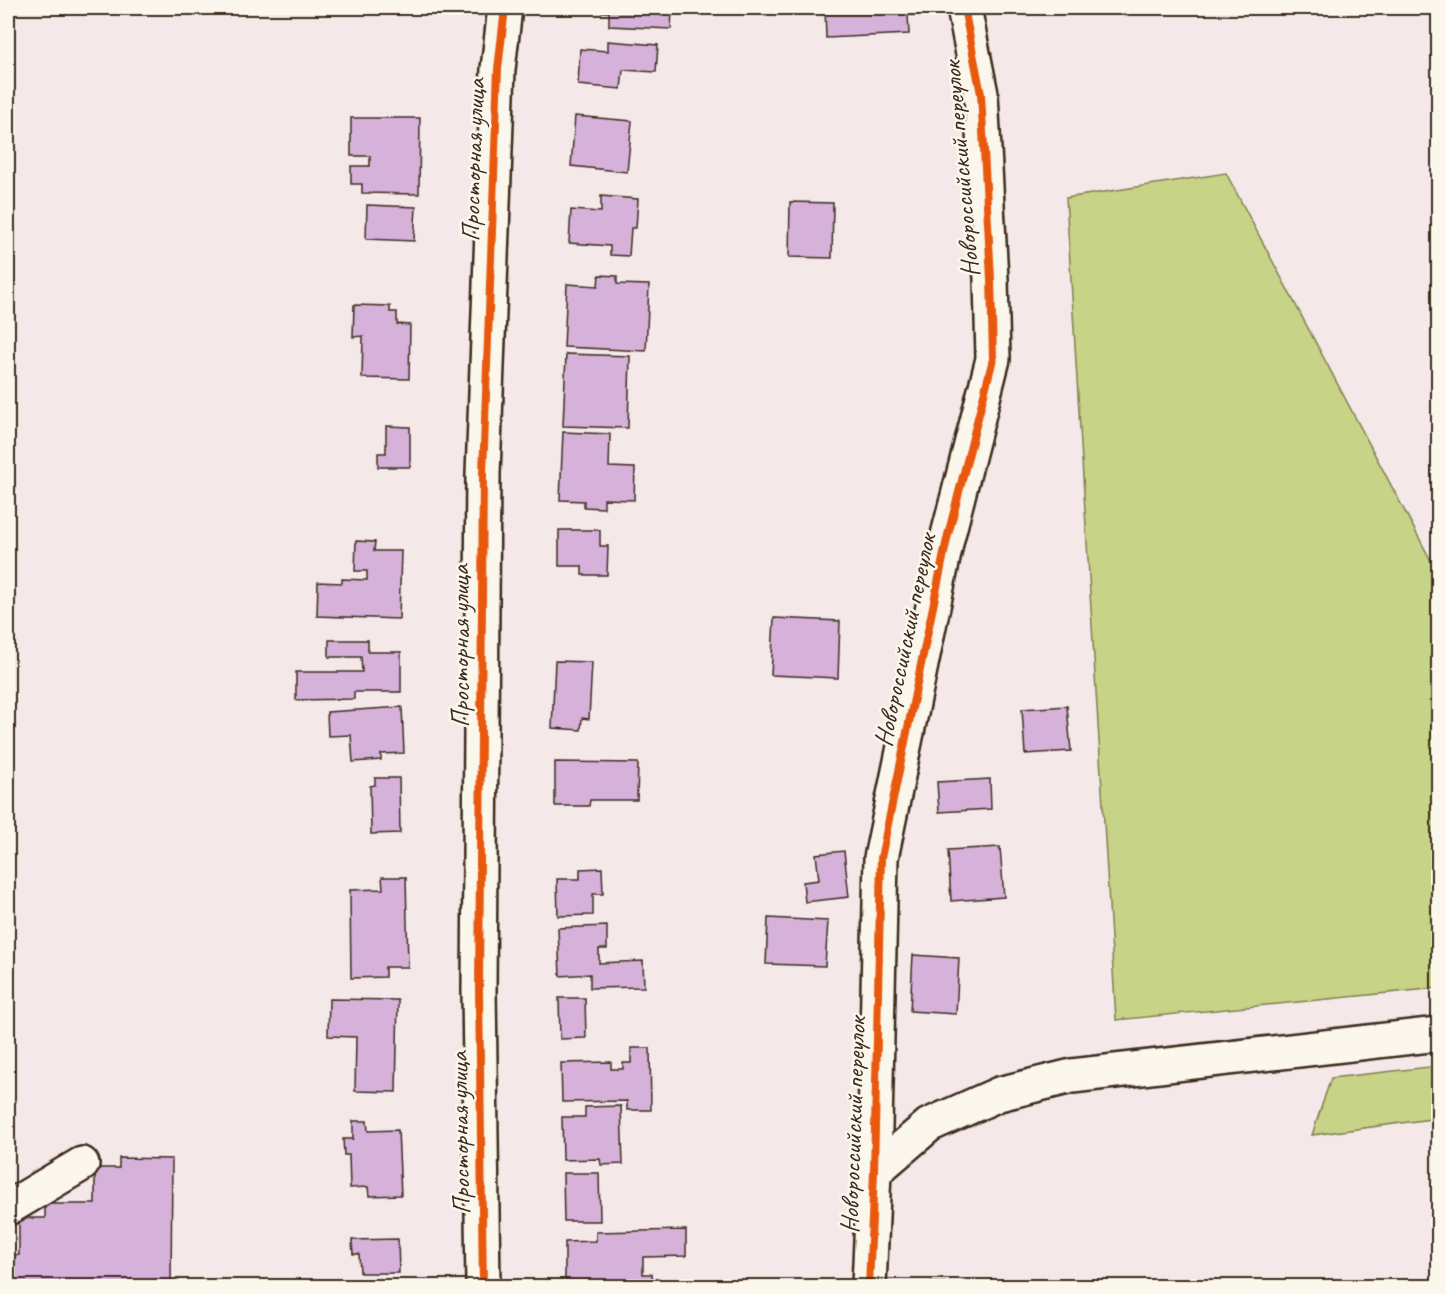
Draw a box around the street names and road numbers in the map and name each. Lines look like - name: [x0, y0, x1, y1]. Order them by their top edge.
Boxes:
- street label: Новороссийский переулок: [935, 57, 987, 278]
- street label: Просторная улица: [454, 76, 492, 242]
- street label: Новороссийский переулок: [866, 528, 944, 749]
- street label: Просторная улица: [444, 563, 477, 727]
- street label: Новороссийский переулок: [833, 1014, 873, 1234]
- street label: Просторная улица: [442, 1050, 478, 1215]

